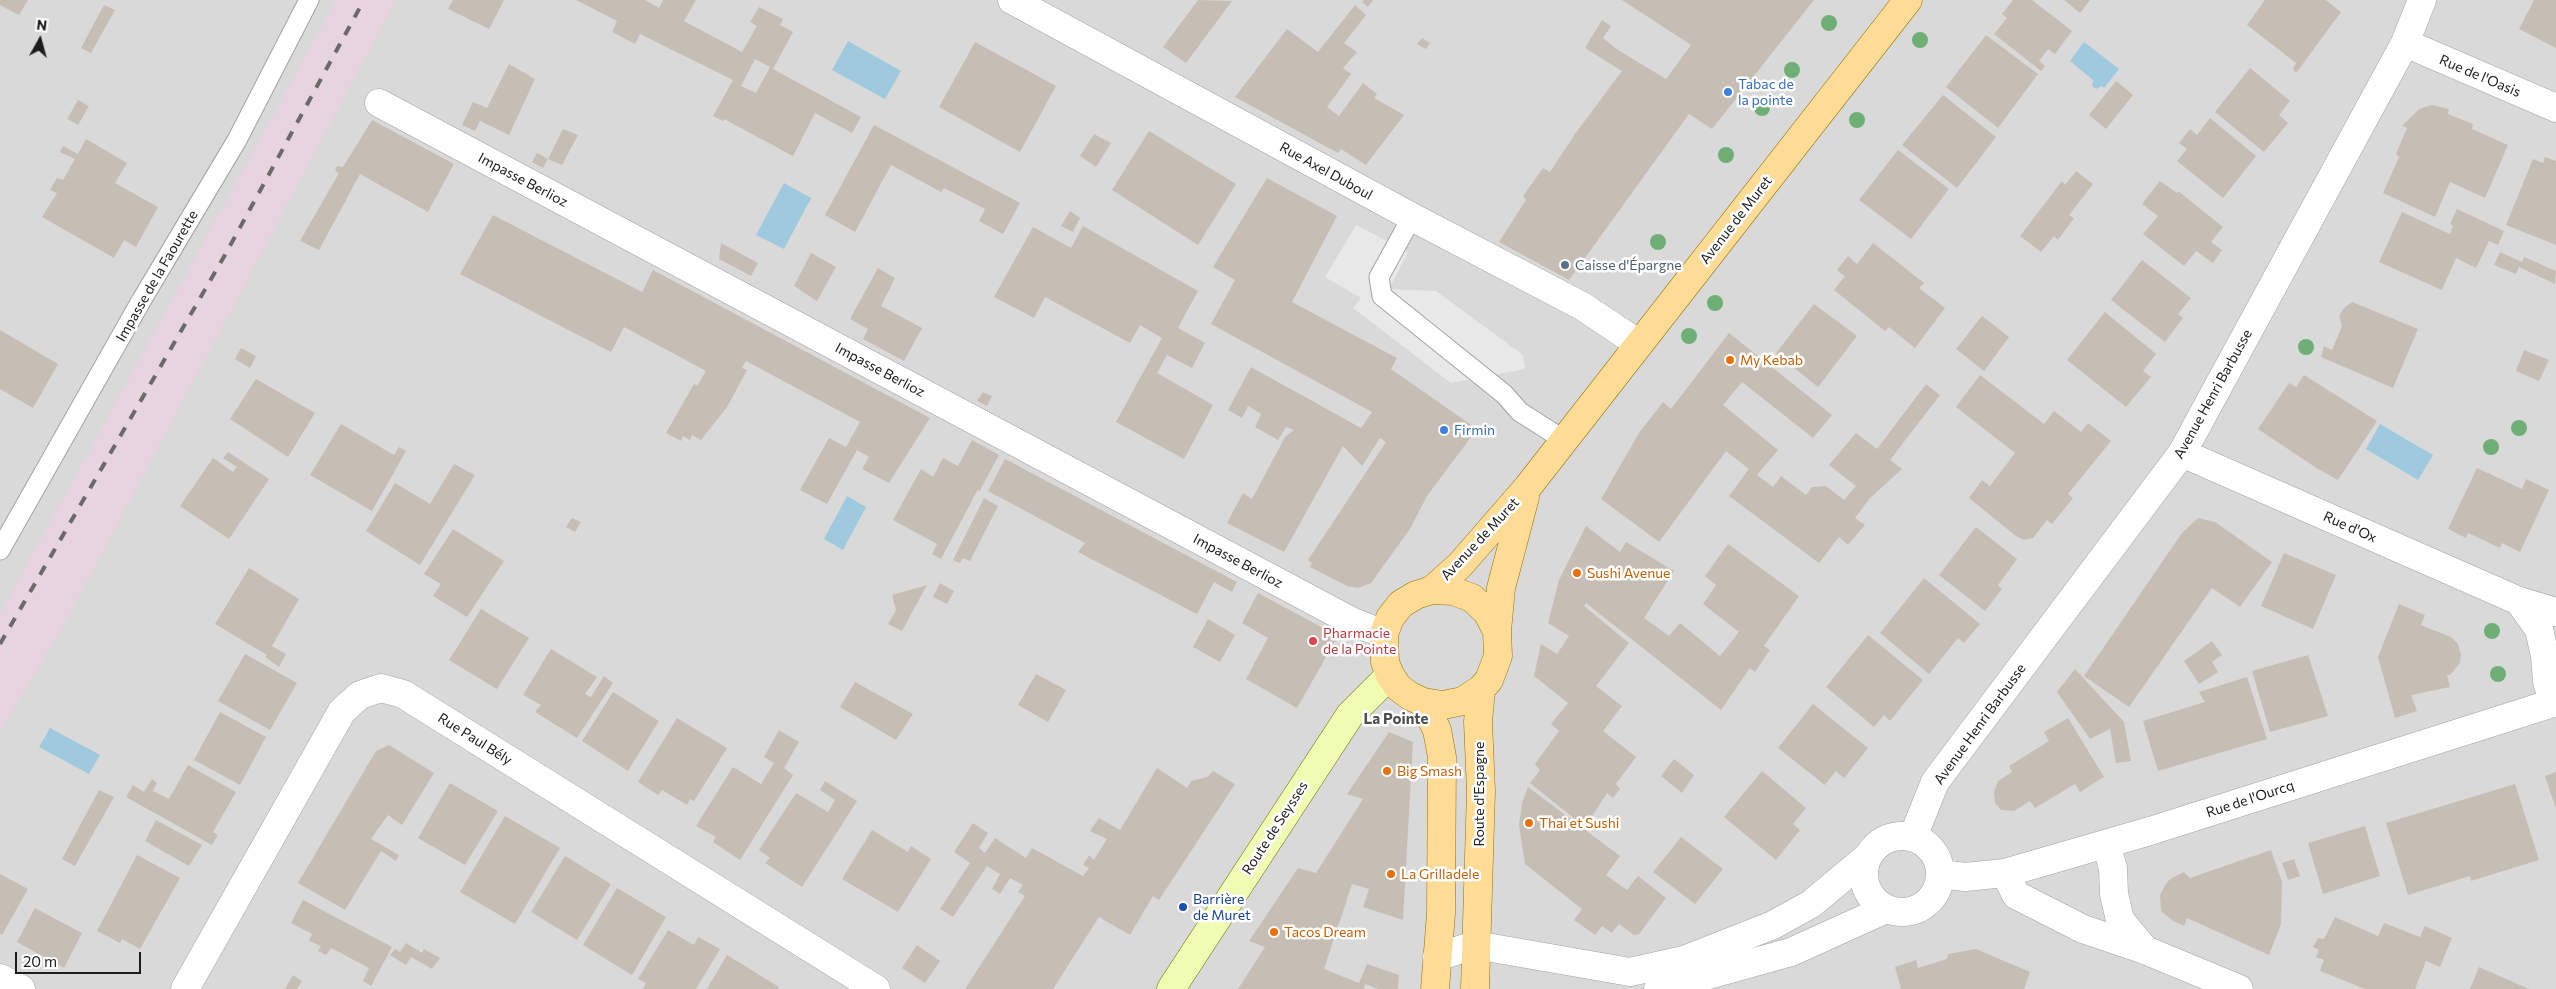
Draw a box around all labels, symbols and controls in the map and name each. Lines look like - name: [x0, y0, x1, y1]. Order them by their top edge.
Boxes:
- north arrow: [15, 15, 65, 65]
- text: N: [36, 16, 48, 34]
- street label: Rue de l'Oasis: [2437, 51, 2523, 101]
- place label: Tabac de la pointe: [1738, 76, 1794, 108]
- marker: Tabac de la pointe: [1722, 86, 1734, 98]
- street label: Rue Axel Duboul: [1277, 139, 1375, 203]
- street label: Impasse Berlioz: [475, 149, 571, 211]
- street label: Avenue de Muret: [1696, 173, 1776, 267]
- street label: Impasse de la Faourette: [113, 207, 201, 345]
- place label: Caisse d'Épargne: [1575, 257, 1682, 273]
- marker: Caisse d'Épargne: [1559, 259, 1571, 271]
- street label: Avenue Henri Barbusse: [2170, 326, 2256, 462]
- street label: Impasse Berlioz: [832, 339, 928, 401]
- place label: My Kebab: [1740, 352, 1803, 368]
- marker: My Kebab: [1724, 354, 1736, 366]
- place label: Firmin: [1454, 422, 1495, 438]
- marker: Firmin: [1438, 424, 1450, 436]
- street label: Avenue de Muret: [1437, 494, 1523, 584]
- street label: Rue d'Ox: [2321, 508, 2379, 546]
- street label: Impasse Berlioz: [1190, 530, 1286, 592]
- place label: Sushi Avenue: [1587, 565, 1670, 581]
- marker: Sushi Avenue: [1571, 567, 1583, 579]
- place label: Pharmacie de la Pointe: [1323, 625, 1396, 658]
- marker: Pharmacie de la Pointe: [1307, 635, 1319, 647]
- street label: Avenue Henri Barbusse: [1931, 660, 2029, 788]
- street label: Rue Paul Bély: [435, 709, 515, 769]
- district label: La Pointe: [1363, 710, 1429, 728]
- street label: Route d'Espagne: [1471, 742, 1487, 846]
- place label: Big Smash: [1397, 763, 1462, 779]
- marker: Big Smash: [1381, 765, 1393, 777]
- street label: Rue de l'Ourcq: [2204, 777, 2296, 821]
- street label: Route de Seysses: [1239, 778, 1311, 878]
- place label: Thai et Sushi: [1539, 815, 1619, 831]
- marker: Thai et Sushi: [1523, 817, 1535, 829]
- place label: La Grilladele: [1401, 866, 1479, 882]
- marker: La Grilladele: [1385, 868, 1397, 880]
- place label: Barrière de Muret: [1193, 891, 1251, 924]
- marker: Barrière de Muret: [1177, 901, 1189, 913]
- place label: Tacos Dream: [1284, 924, 1366, 940]
- marker: Tacos Dream: [1268, 926, 1280, 938]
- scale bar: [18, 942, 144, 974]
- text: 20 m: [23, 952, 57, 970]

